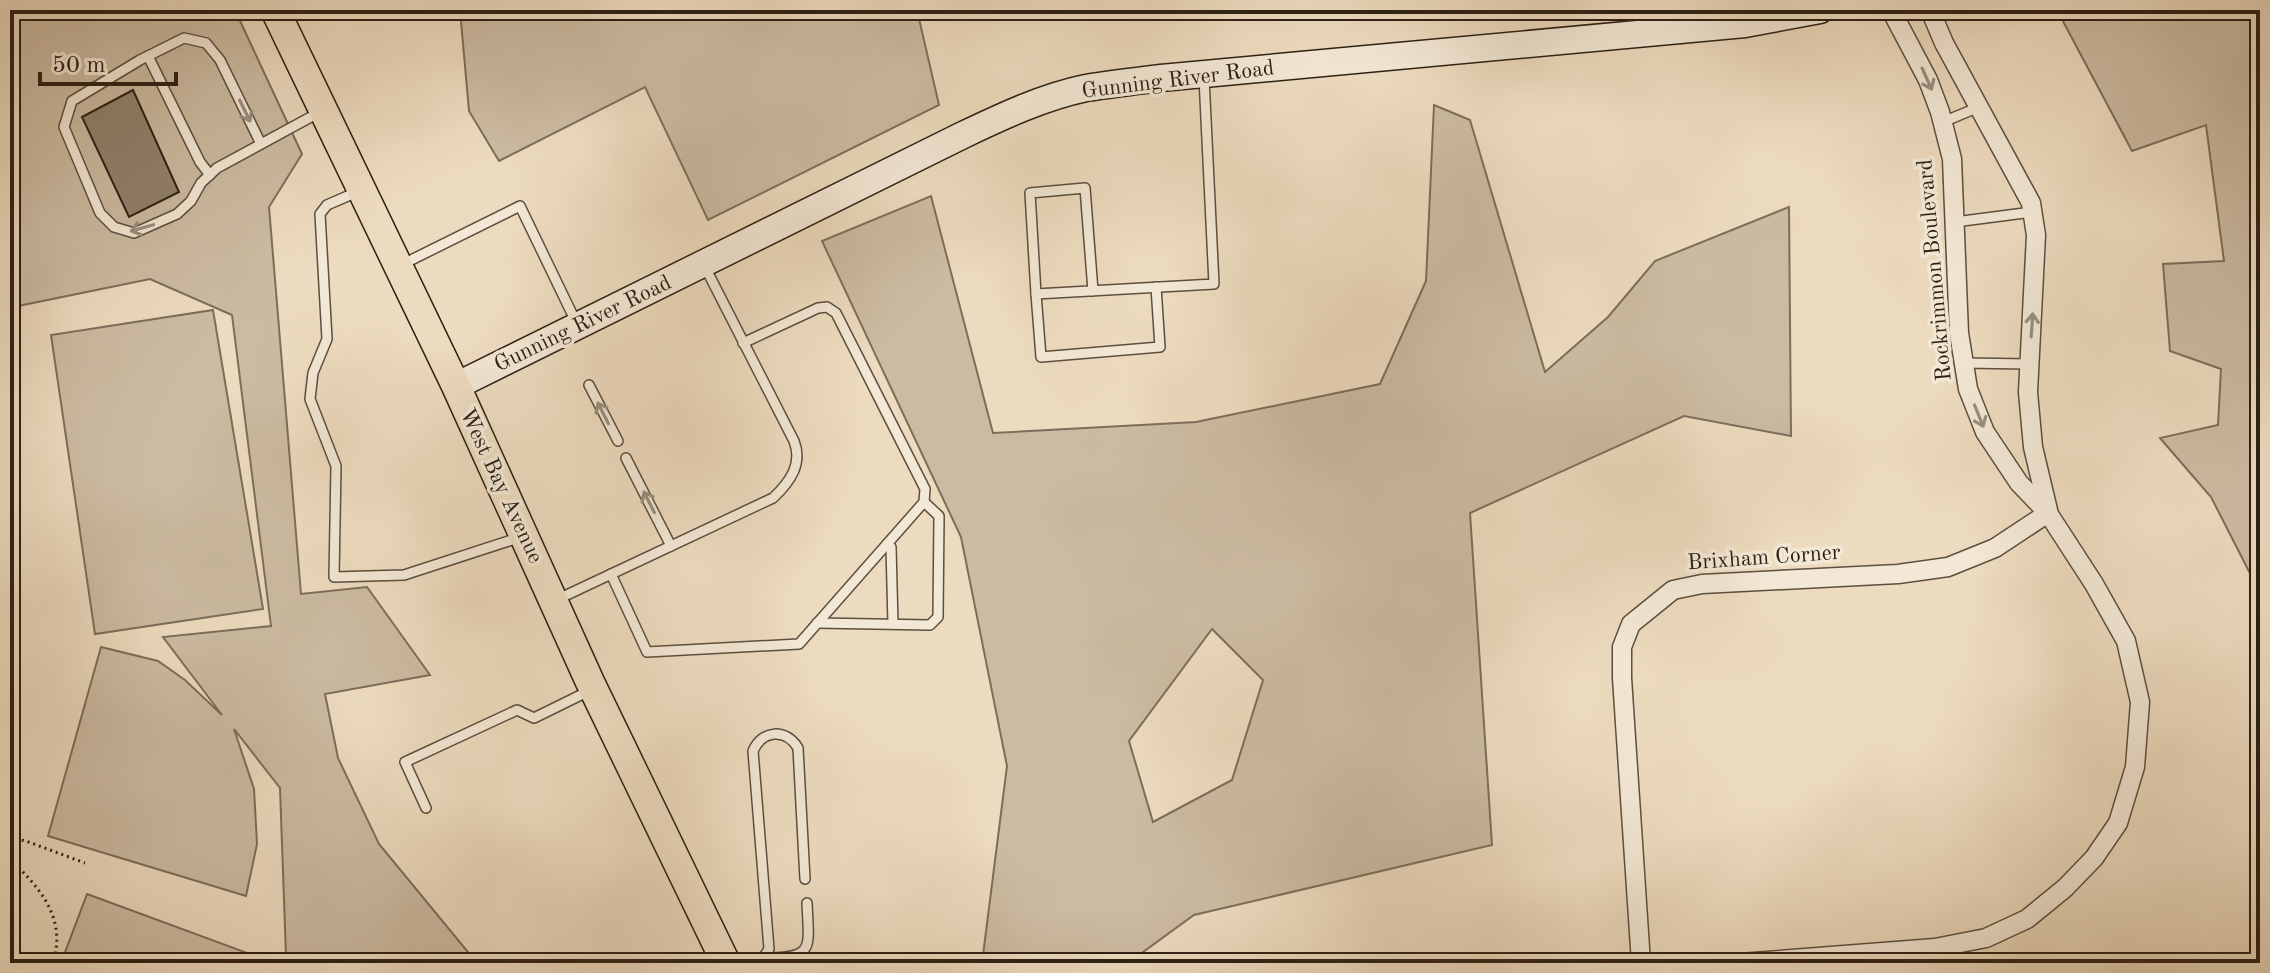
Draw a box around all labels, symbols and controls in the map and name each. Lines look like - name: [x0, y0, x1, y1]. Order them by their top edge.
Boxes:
- scale bar: [40, 36, 176, 86]
- text: 50 m: [52, 54, 106, 78]
- street label: Gunning River Road: [1080, 57, 1276, 103]
- one-way arrow: [1920, 67, 1935, 91]
- one-way arrow: [238, 99, 253, 123]
- street label: Rockrimmon Boulevard: [1914, 158, 1956, 382]
- one-way arrow: [130, 221, 155, 236]
- street label: Gunning River Road: [491, 272, 675, 376]
- one-way arrow: [2025, 312, 2040, 339]
- one-way arrow: [595, 401, 611, 425]
- one-way arrow: [1973, 403, 1987, 428]
- street label: West Bay Avenue: [455, 405, 547, 567]
- one-way arrow: [640, 490, 656, 514]
- street label: Brixham Corner: [1687, 542, 1841, 574]

